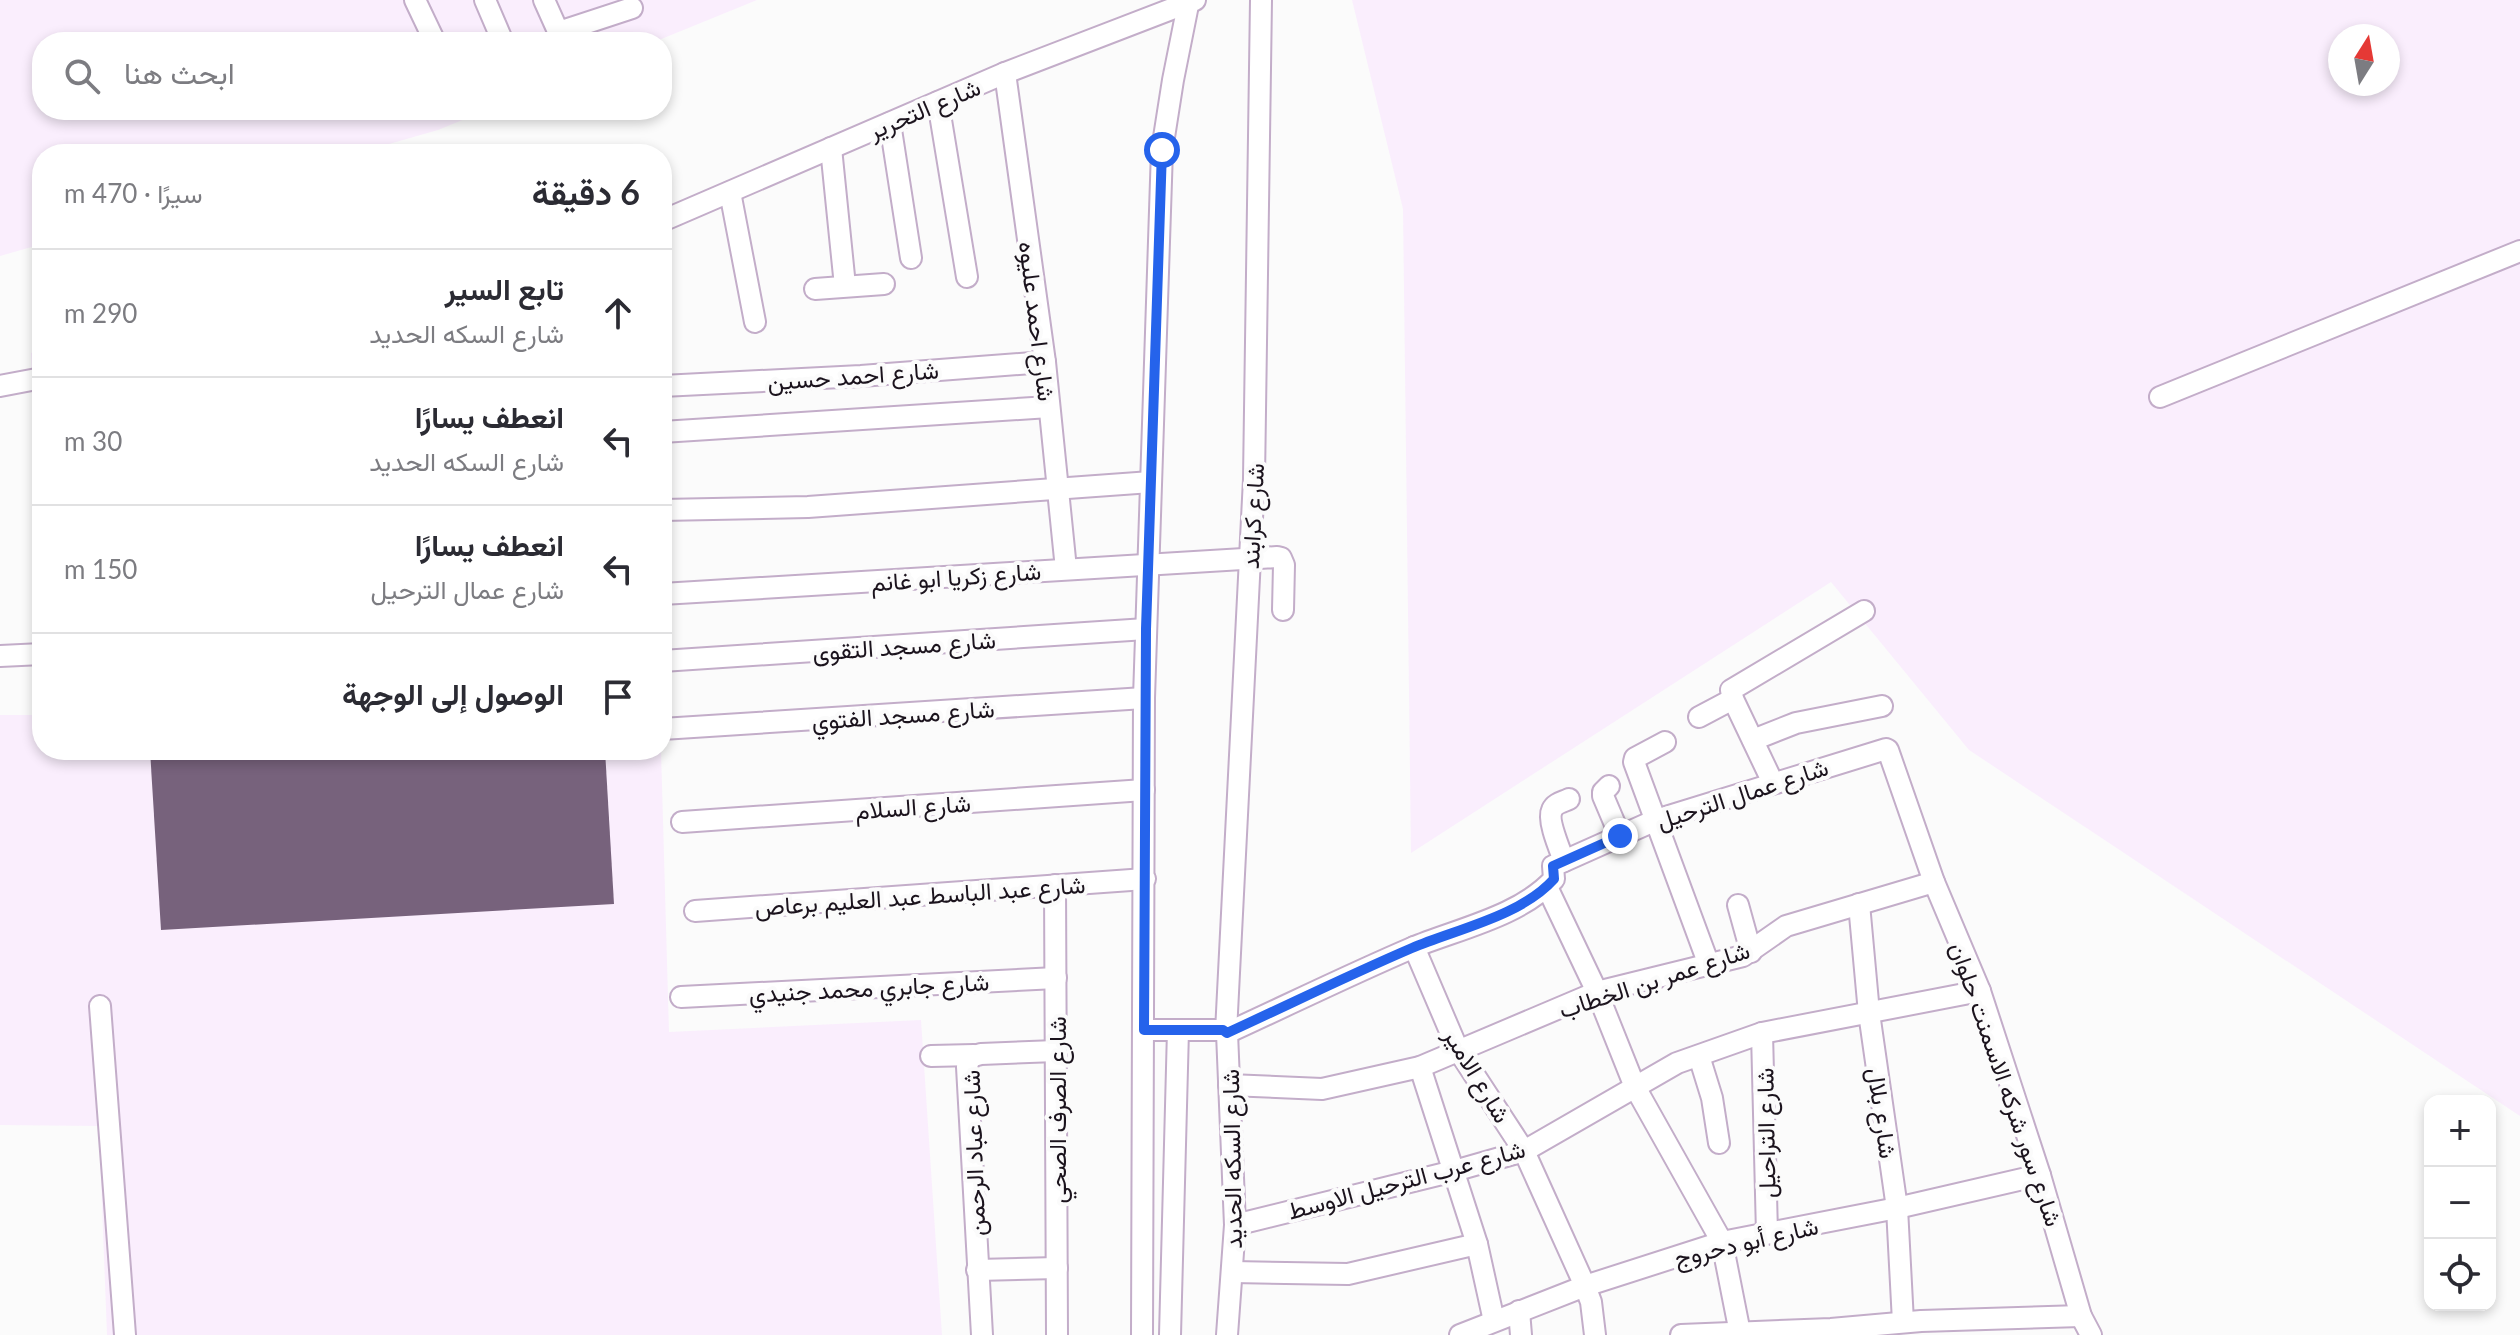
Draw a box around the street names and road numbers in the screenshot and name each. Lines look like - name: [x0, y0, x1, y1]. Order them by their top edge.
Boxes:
- street label: شارع التحرير: [863, 71, 985, 148]
- street label: شارع احمد عليوه: [1011, 239, 1062, 403]
- street label: شارع احمد حسين: [766, 355, 940, 398]
- street label: شارع كرابند: [1235, 462, 1272, 570]
- street label: شارع زكريا ابو غانم: [870, 556, 1042, 599]
- street label: شارع مسجد التقوى: [811, 624, 997, 669]
- street label: شارع مسجد الفتوي: [811, 693, 996, 741]
- street label: شارع عمال الترحيل: [1653, 752, 1832, 837]
- street label: شارع السلام: [854, 787, 972, 827]
- street label: شارع عبد الباسط عبد العليم برعاص: [754, 869, 1087, 924]
- street label: شارع عمر بن الخطاب: [1555, 934, 1754, 1026]
- street label: شارع سور شركه الاسمنت حلوان: [1942, 938, 2069, 1231]
- street label: شارع جابري محمد جنيدي: [748, 966, 990, 1014]
- street label: شارع الصرف الصحي: [1042, 1016, 1077, 1204]
- street label: شارع الامير: [1435, 1022, 1518, 1129]
- street label: شارع بلال: [1859, 1066, 1904, 1161]
- street label: شارع التراحيل: [1749, 1068, 1784, 1198]
- street label: شارع عباد الرحمن: [956, 1069, 993, 1237]
- street label: شارع السكه الحديد: [1215, 1069, 1250, 1249]
- street label: شارع عرب الترحيل الاوسط: [1284, 1133, 1529, 1228]
- street label: شارع أبو دحروج: [1671, 1210, 1822, 1275]

